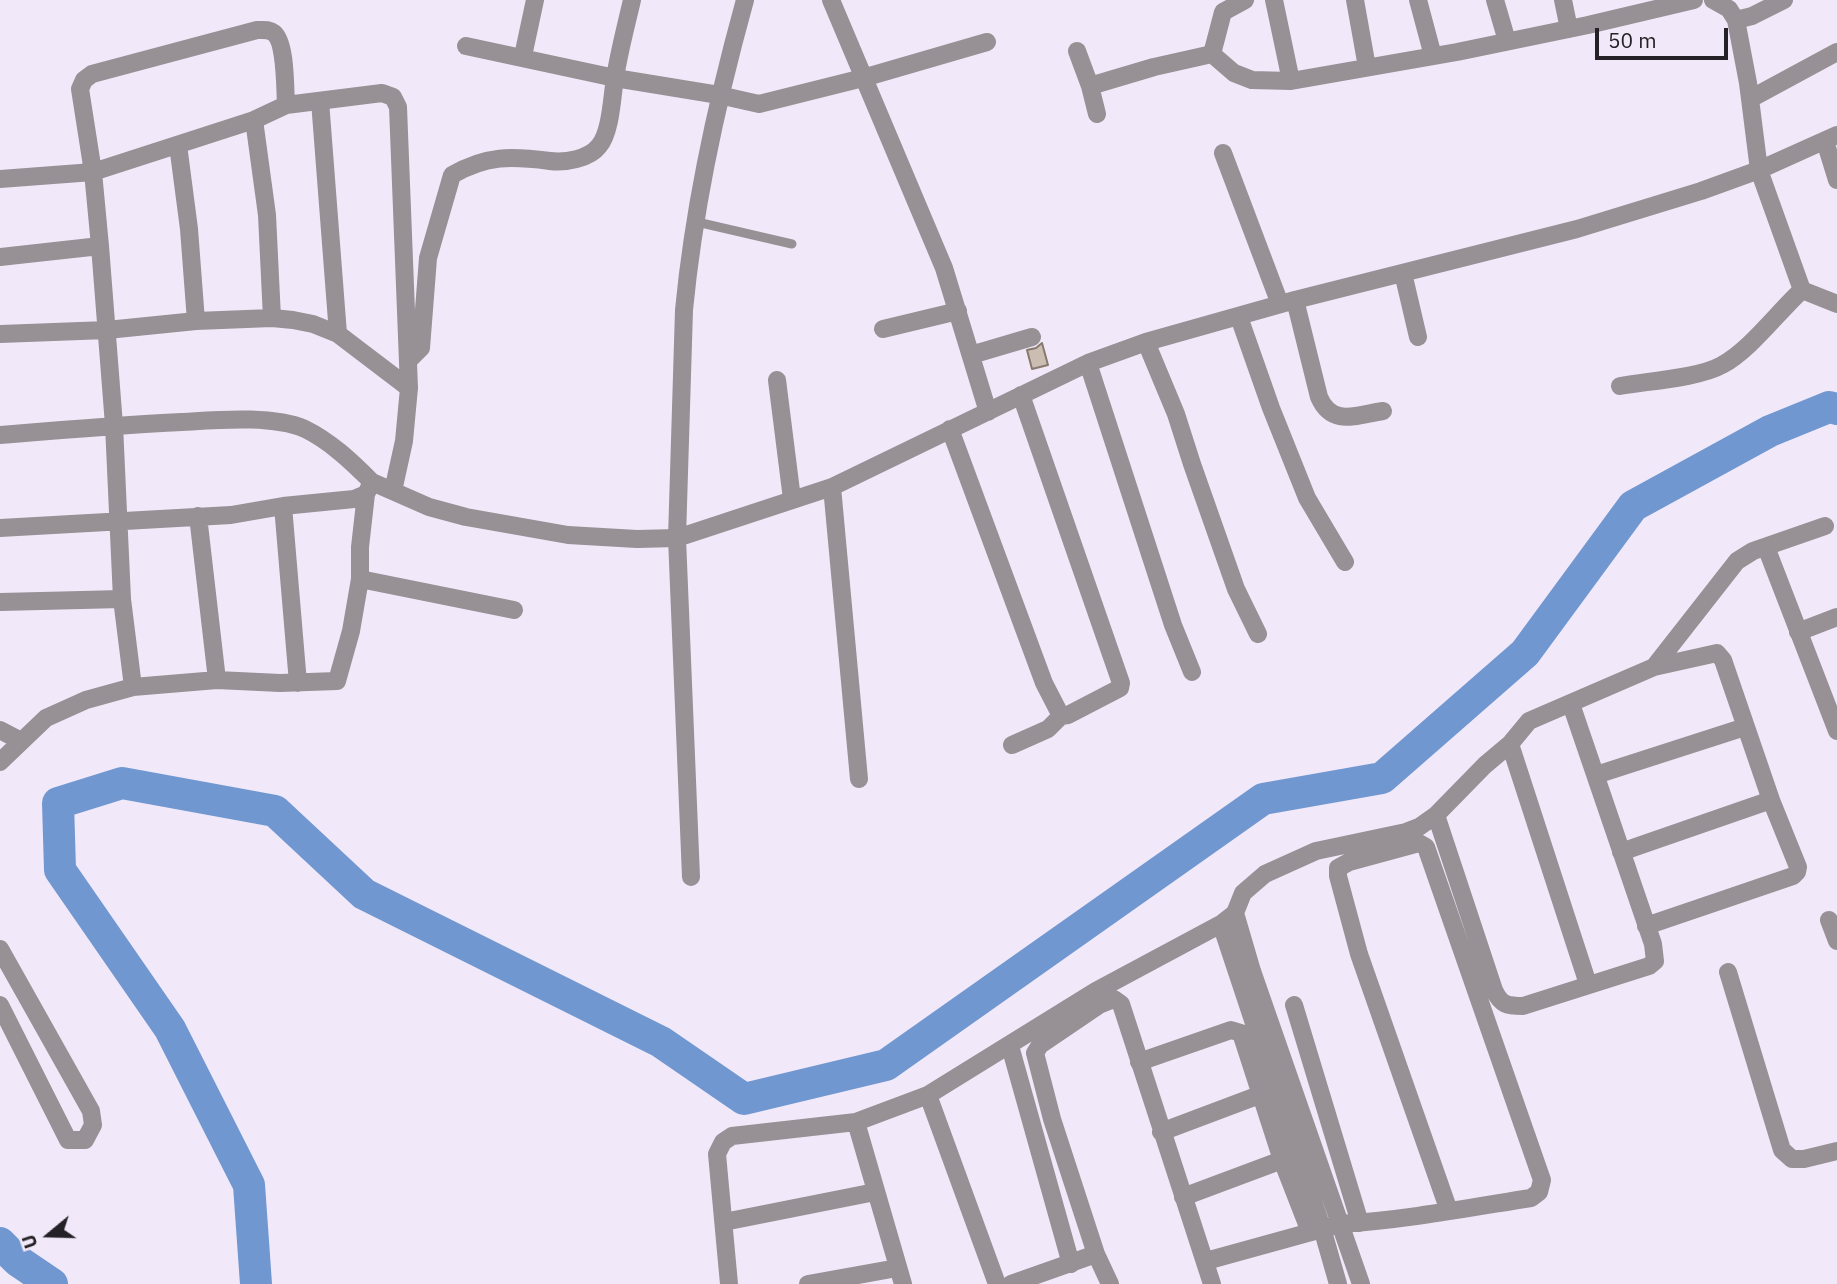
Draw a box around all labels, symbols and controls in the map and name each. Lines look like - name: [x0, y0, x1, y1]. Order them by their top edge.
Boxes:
- scale bar: [1599, 14, 1732, 58]
- text: 50 m: [1608, 26, 1657, 54]
- north arrow: [14, 1200, 84, 1270]
- text: U: [16, 1232, 43, 1252]

